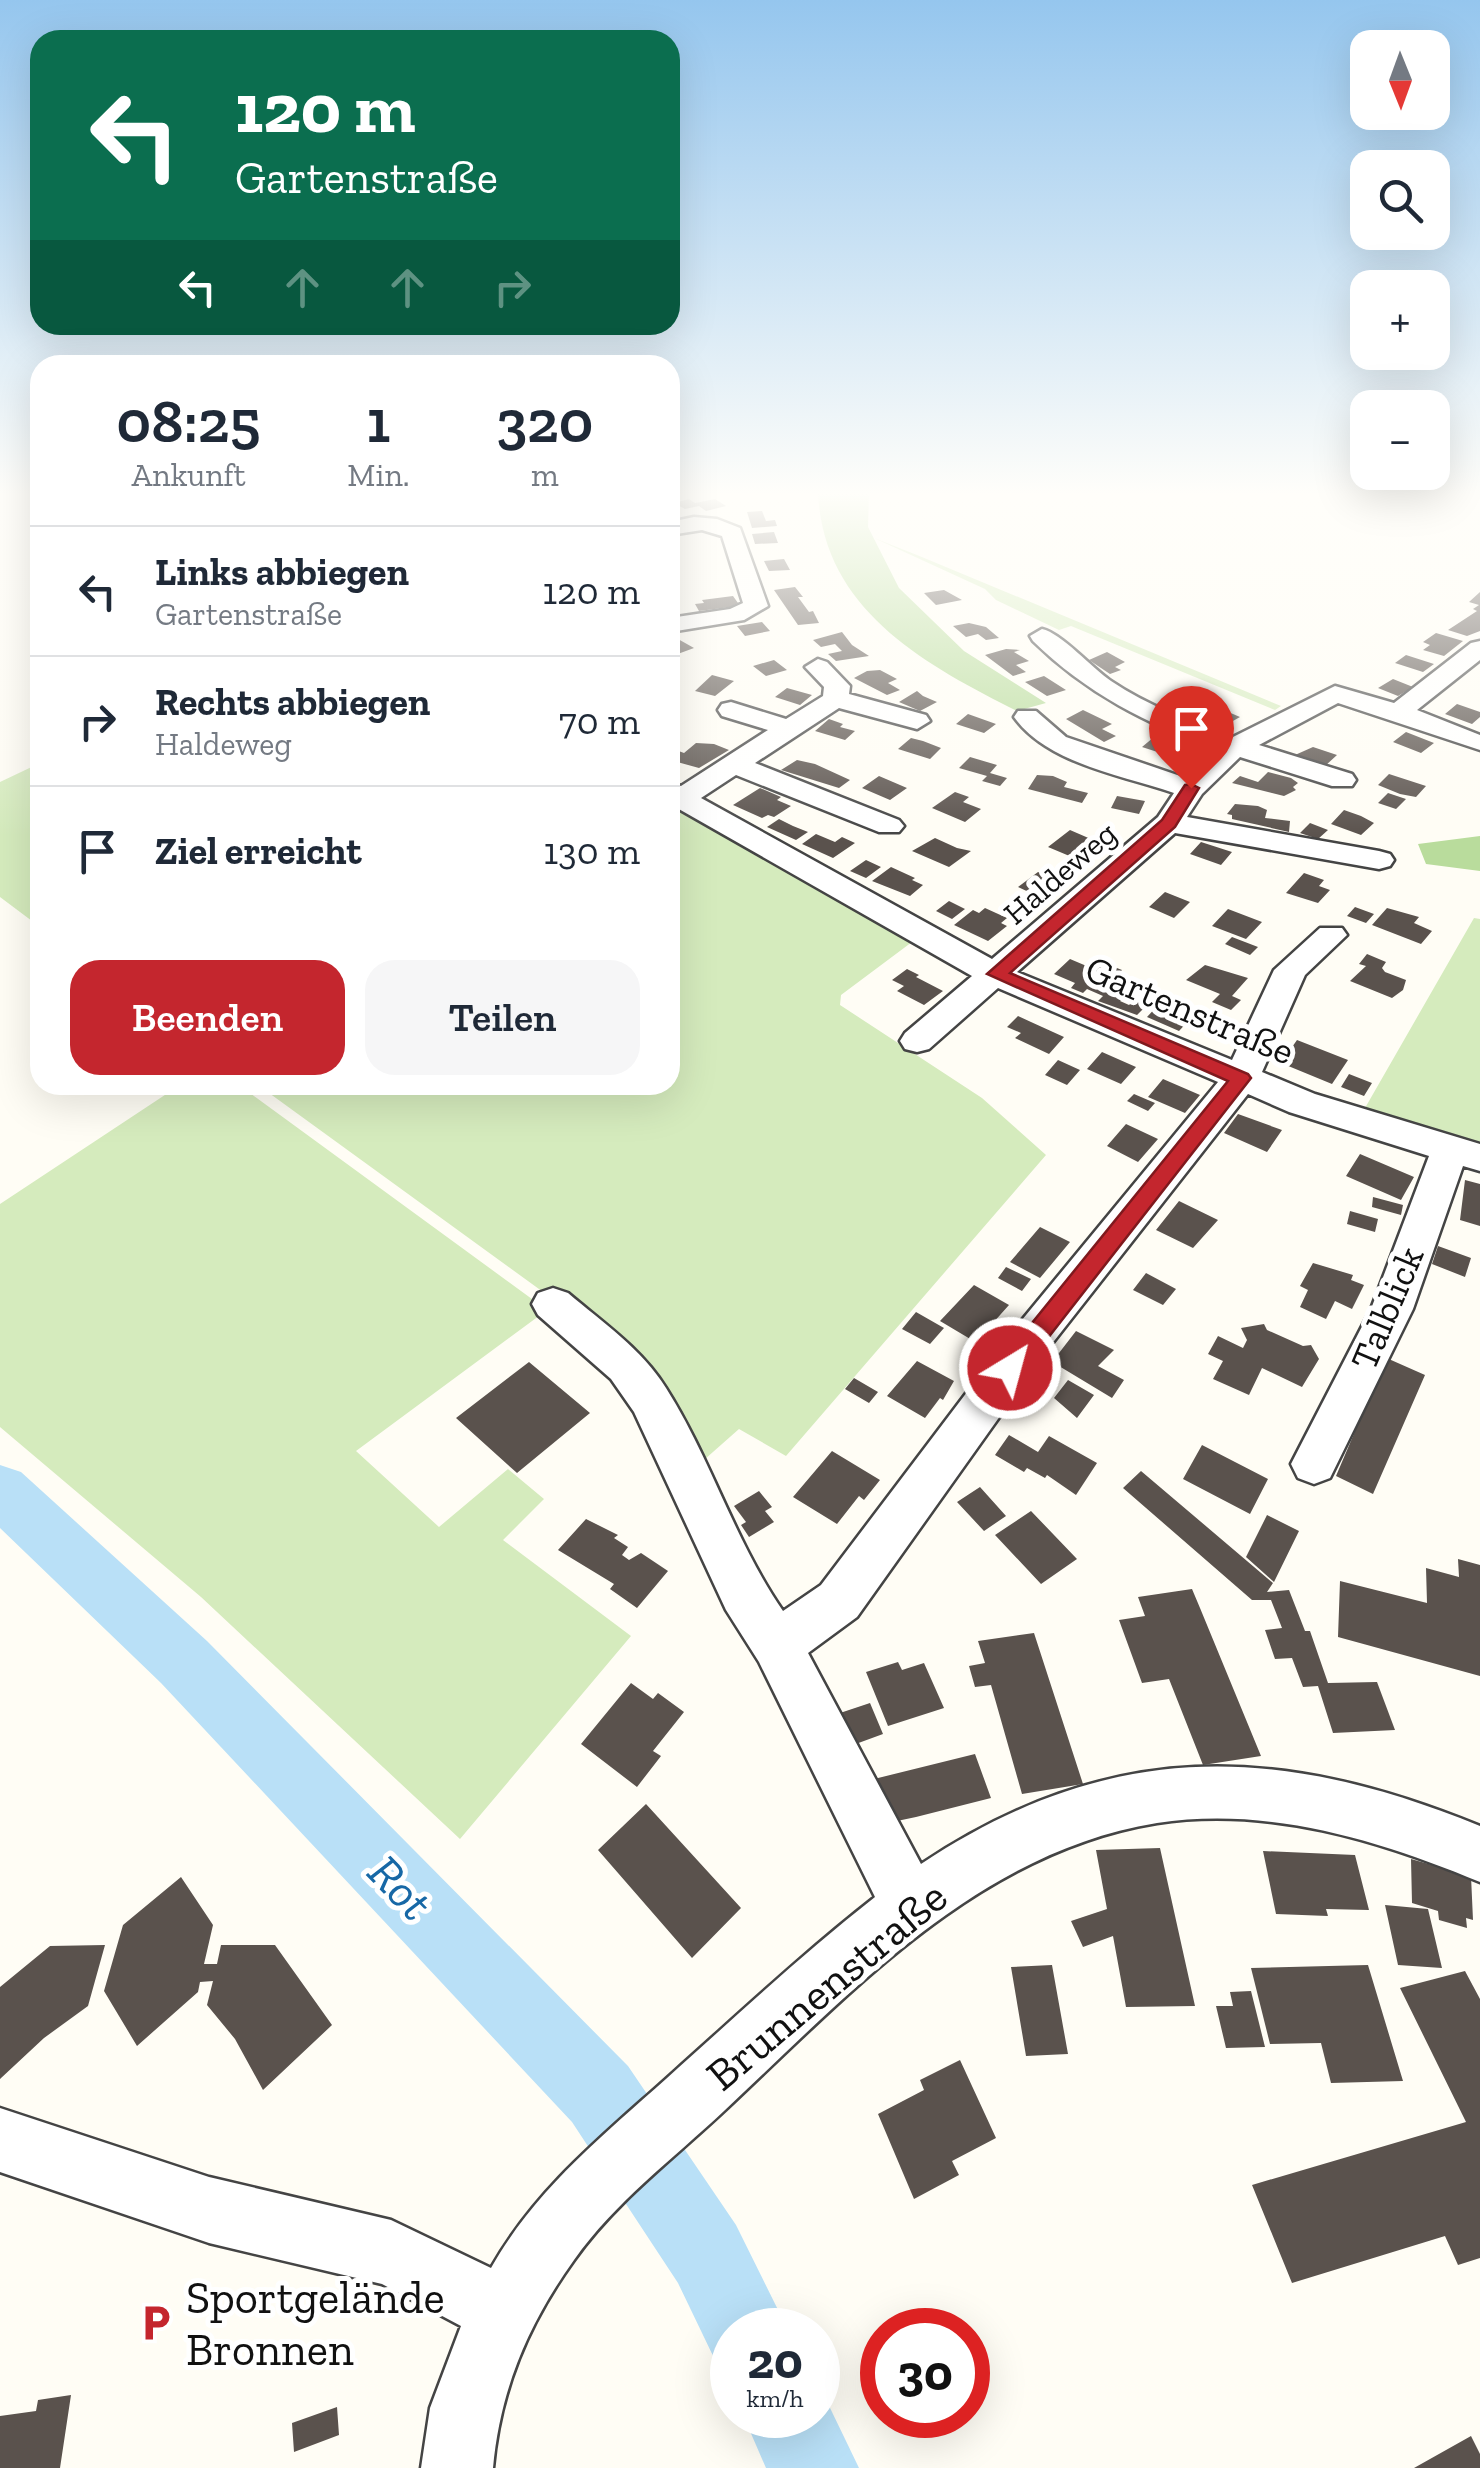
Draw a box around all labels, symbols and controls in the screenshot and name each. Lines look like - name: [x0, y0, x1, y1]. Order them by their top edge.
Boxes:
- north arrow: [1350, 30, 1450, 130]
- map controls: [1350, 30, 1450, 490]
- text: 120 m: [235, 66, 416, 150]
- icon: left: [70, 70, 200, 200]
- button: search: [1350, 150, 1450, 250]
- text: Gartenstraße: [235, 151, 498, 205]
- icon: left: [170, 260, 225, 315]
- icon: ahead: [275, 260, 330, 315]
- icon: ahead: [380, 260, 435, 315]
- icon: right: [485, 260, 540, 315]
- button: +: [1350, 270, 1450, 370]
- text: 08:25: [117, 385, 261, 457]
- text: 1: [366, 385, 390, 457]
- text: 320: [496, 385, 593, 457]
- button: −: [1350, 390, 1450, 490]
- text: Ankunft: [132, 456, 246, 494]
- text: Min.: [347, 456, 410, 494]
- text: m: [531, 456, 559, 494]
- text: Links abbiegen: [155, 549, 409, 595]
- icon: left: [70, 564, 125, 619]
- text: 120 m: [542, 568, 640, 614]
- text: Gartenstraße: [155, 595, 342, 633]
- text: Rechts abbiegen: [155, 679, 430, 725]
- pin: [1149, 686, 1234, 789]
- icon: right: [70, 694, 125, 749]
- text: 70 m: [559, 698, 640, 744]
- icon: arrive: [1164, 701, 1219, 756]
- text: Haldeweg: [155, 725, 292, 763]
- street label: Haldeweg: [996, 814, 1124, 932]
- icon: arrive: [70, 824, 125, 879]
- text: Ziel erreicht: [155, 828, 362, 874]
- text: 130 m: [543, 828, 640, 874]
- street label: Gartenstraße: [1079, 945, 1301, 1075]
- button: Beenden: [70, 960, 345, 1075]
- button: Teilen: [365, 960, 640, 1075]
- street label: Talblick: [1341, 1239, 1434, 1376]
- position arrow: [958, 1316, 1062, 1420]
- water label: Rot: [357, 1843, 445, 1931]
- street label: Brunnenstraße: [695, 1870, 958, 2102]
- place label: Sportgelände Bronnen: [186, 2271, 445, 2377]
- parking icon: Sportgelände Bronnen: [135, 2302, 177, 2344]
- speed limit sign: 30: [860, 2308, 990, 2438]
- text: 20: [747, 2331, 803, 2391]
- text: km/h: [746, 2383, 804, 2413]

